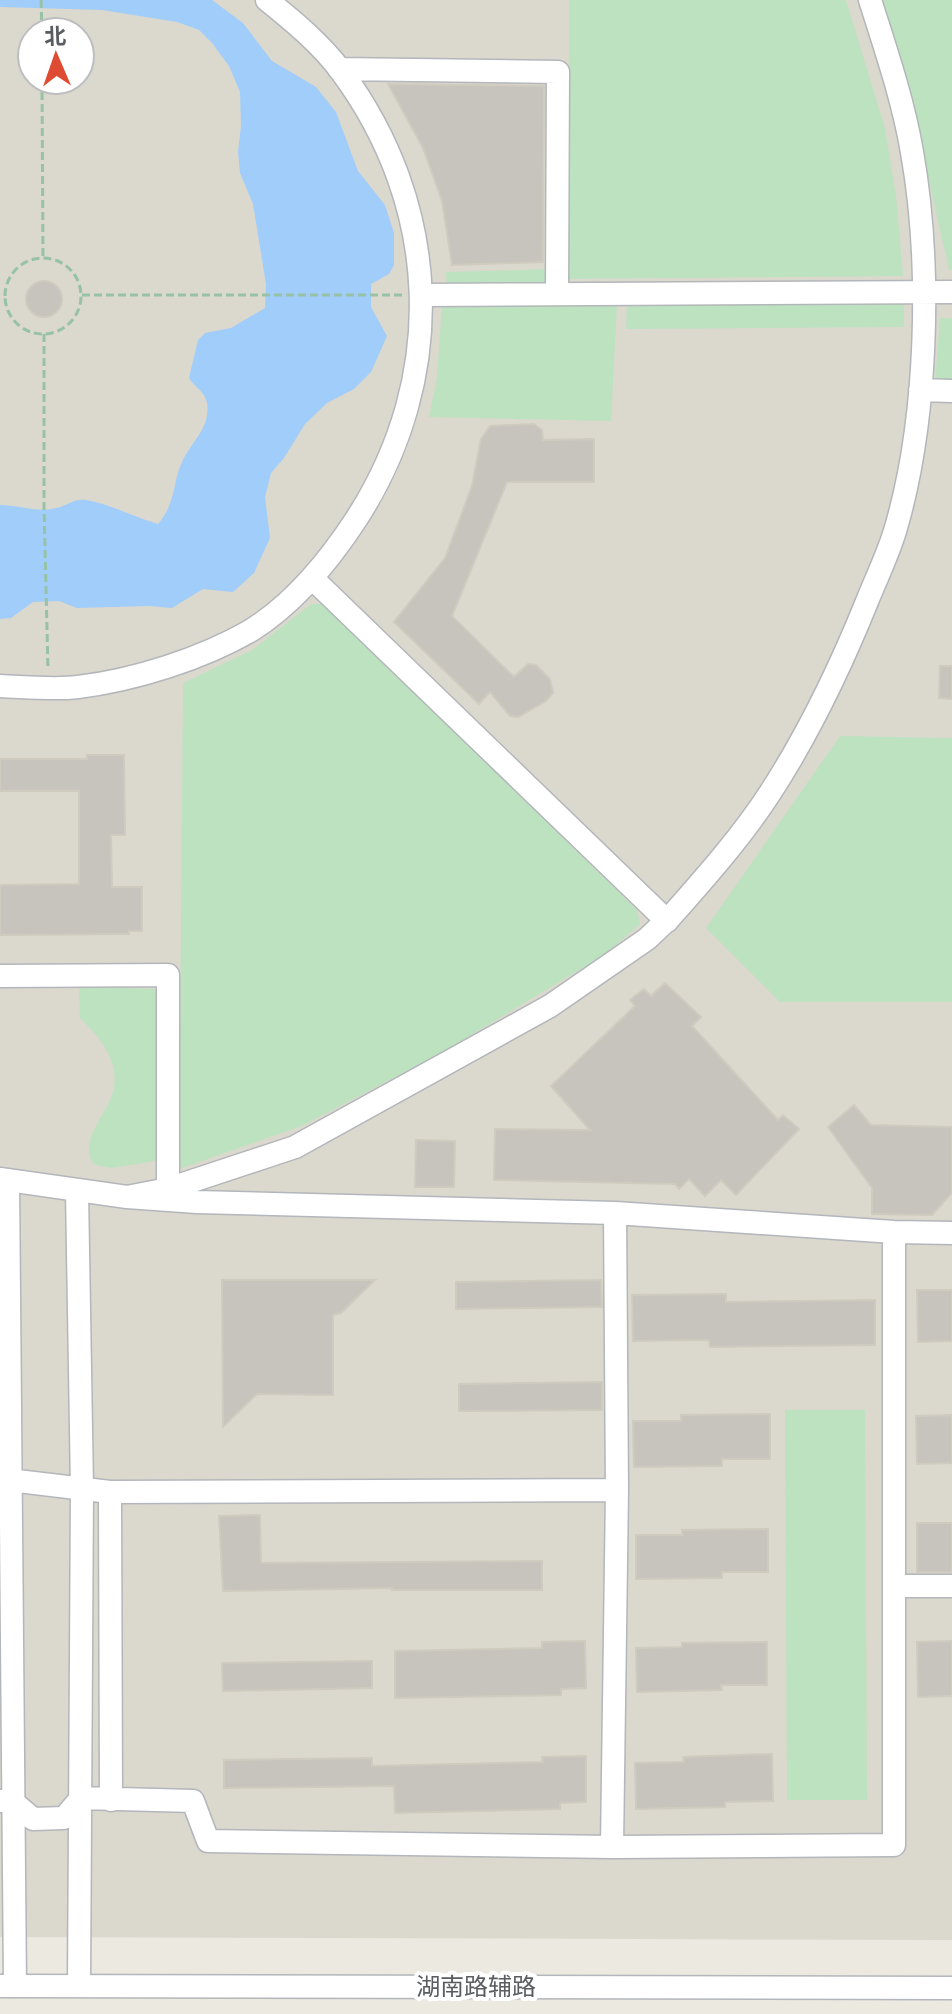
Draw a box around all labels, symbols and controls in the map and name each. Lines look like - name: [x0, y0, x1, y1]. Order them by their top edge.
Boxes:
- north arrow: [16, 16, 96, 96]
- text: 北: [44, 21, 67, 51]
- street label: 湖南路辅路: [416, 1969, 536, 2002]

